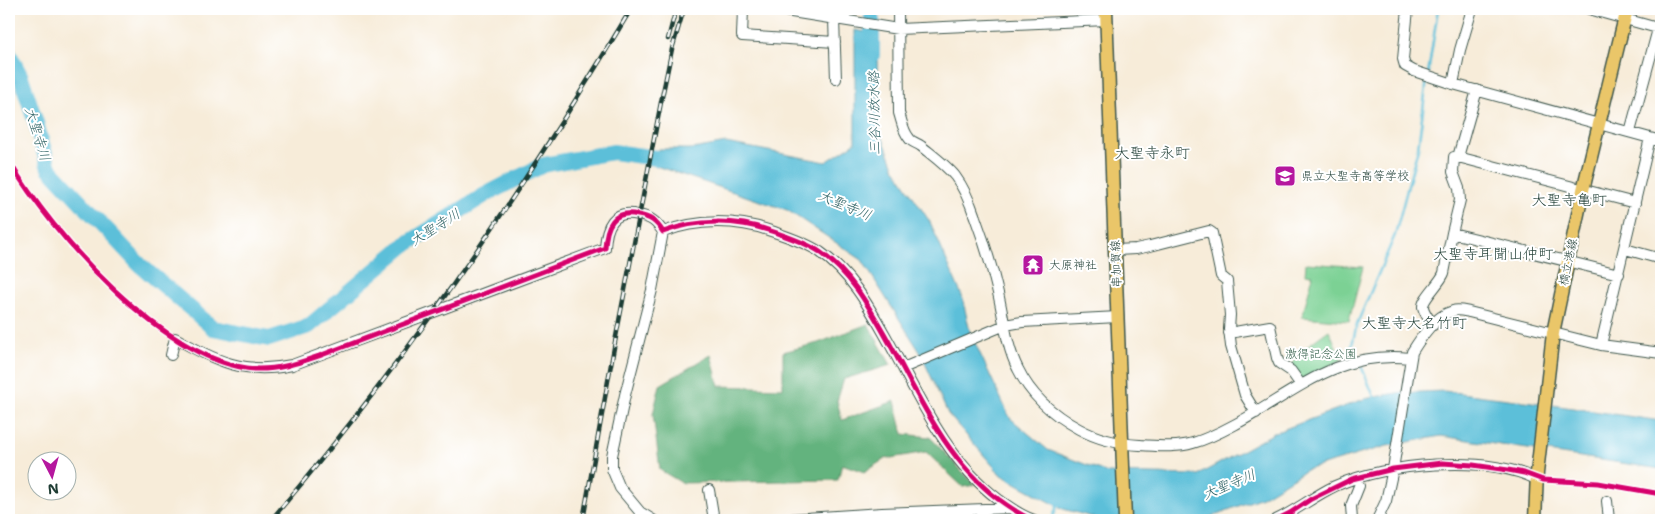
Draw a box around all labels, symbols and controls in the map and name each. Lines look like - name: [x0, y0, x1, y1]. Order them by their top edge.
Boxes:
- water label: 三谷川放水路: [864, 70, 884, 155]
- water label: 大聖寺川: [21, 105, 55, 163]
- district label: 大聖寺永町: [1114, 143, 1190, 163]
- school or university icon: 県立大聖寺高等学校: [1273, 164, 1297, 188]
- place label: 県立大聖寺高等学校: [1301, 168, 1409, 184]
- water label: 大聖寺川: [816, 186, 874, 224]
- district label: 大聖寺亀町: [1531, 190, 1607, 210]
- water label: 大聖寺川: [406, 205, 464, 249]
- street label: 橋立港線: [1555, 237, 1581, 287]
- street label: 串加賀線: [1107, 240, 1125, 288]
- district label: 大聖寺耳聞山仲町: [1433, 244, 1554, 264]
- temple icon: 大原神社: [1021, 253, 1045, 277]
- place label: 大原神社: [1049, 257, 1097, 273]
- district label: 大聖寺大名竹町: [1361, 313, 1467, 333]
- park label: 激得記念公園: [1285, 346, 1357, 362]
- north arrow: [28, 452, 78, 502]
- water label: 大聖寺川: [1200, 465, 1258, 503]
- text: N: [47, 479, 60, 498]

